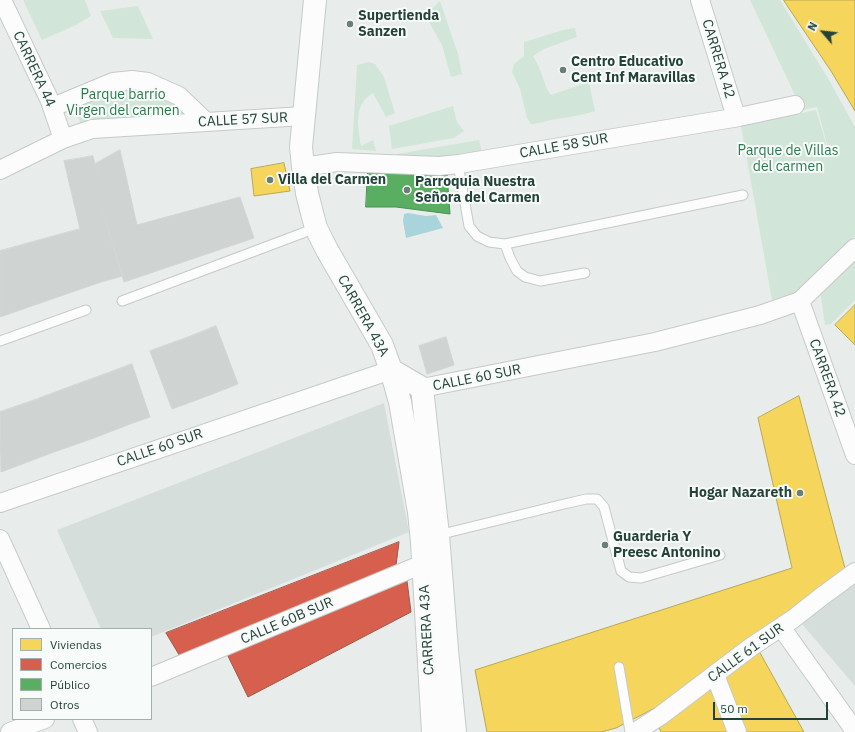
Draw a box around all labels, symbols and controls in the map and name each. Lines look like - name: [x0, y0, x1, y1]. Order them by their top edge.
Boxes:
- place label: Supertienda Sanzen: [358, 8, 439, 40]
- north arrow: [803, 12, 843, 52]
- street label: CARRERA 42: [698, 17, 738, 101]
- marker: Supertienda Sanzen: [345, 19, 355, 29]
- text: N: [804, 20, 820, 33]
- street label: CARRERA 44: [9, 28, 59, 110]
- place label: Centro Educativo Cent Inf Maravillas: [571, 54, 695, 86]
- marker: Centro Educativo Cent Inf Maravillas: [558, 65, 568, 75]
- park label: Parque barrio Virgen del carmen: [66, 87, 180, 120]
- street label: CALLE 57 SUR: [198, 109, 288, 131]
- street label: CALLE 58 SUR: [518, 130, 610, 162]
- park label: Parque de Villas del carmen: [738, 143, 838, 176]
- place label: Villa del Carmen: [278, 172, 386, 188]
- place label: Parroquia Nuestra Señora del Carmen: [415, 174, 540, 206]
- marker: Villa del Carmen: [265, 175, 275, 185]
- marker: Parroquia Nuestra Señora del Carmen: [402, 185, 412, 195]
- street label: CARRERA 43A: [334, 272, 392, 360]
- street label: CARRERA 42: [805, 337, 849, 419]
- street label: CALLE 60 SUR: [431, 361, 523, 395]
- street label: CALLE 60 SUR: [115, 425, 205, 471]
- place label: Hogar Nazareth: [689, 485, 792, 501]
- marker: Hogar Nazareth: [795, 488, 805, 498]
- place label: Guarderia Y Preesc Antonino: [613, 529, 721, 562]
- marker: Guarderia Y Preesc Antonino: [600, 540, 610, 550]
- street label: CARRERA 43A: [416, 584, 438, 676]
- street label: CALLE 60B SUR: [238, 594, 336, 648]
- street label: CALLE 61 SUR: [705, 620, 787, 686]
- legend: [12, 628, 152, 720]
- text: Viviendas: [50, 637, 102, 652]
- text: Comercios: [50, 657, 107, 672]
- text: Público: [50, 677, 90, 692]
- scale bar: [715, 694, 830, 720]
- text: Otros: [50, 697, 80, 712]
- text: 50 m: [720, 701, 748, 716]

